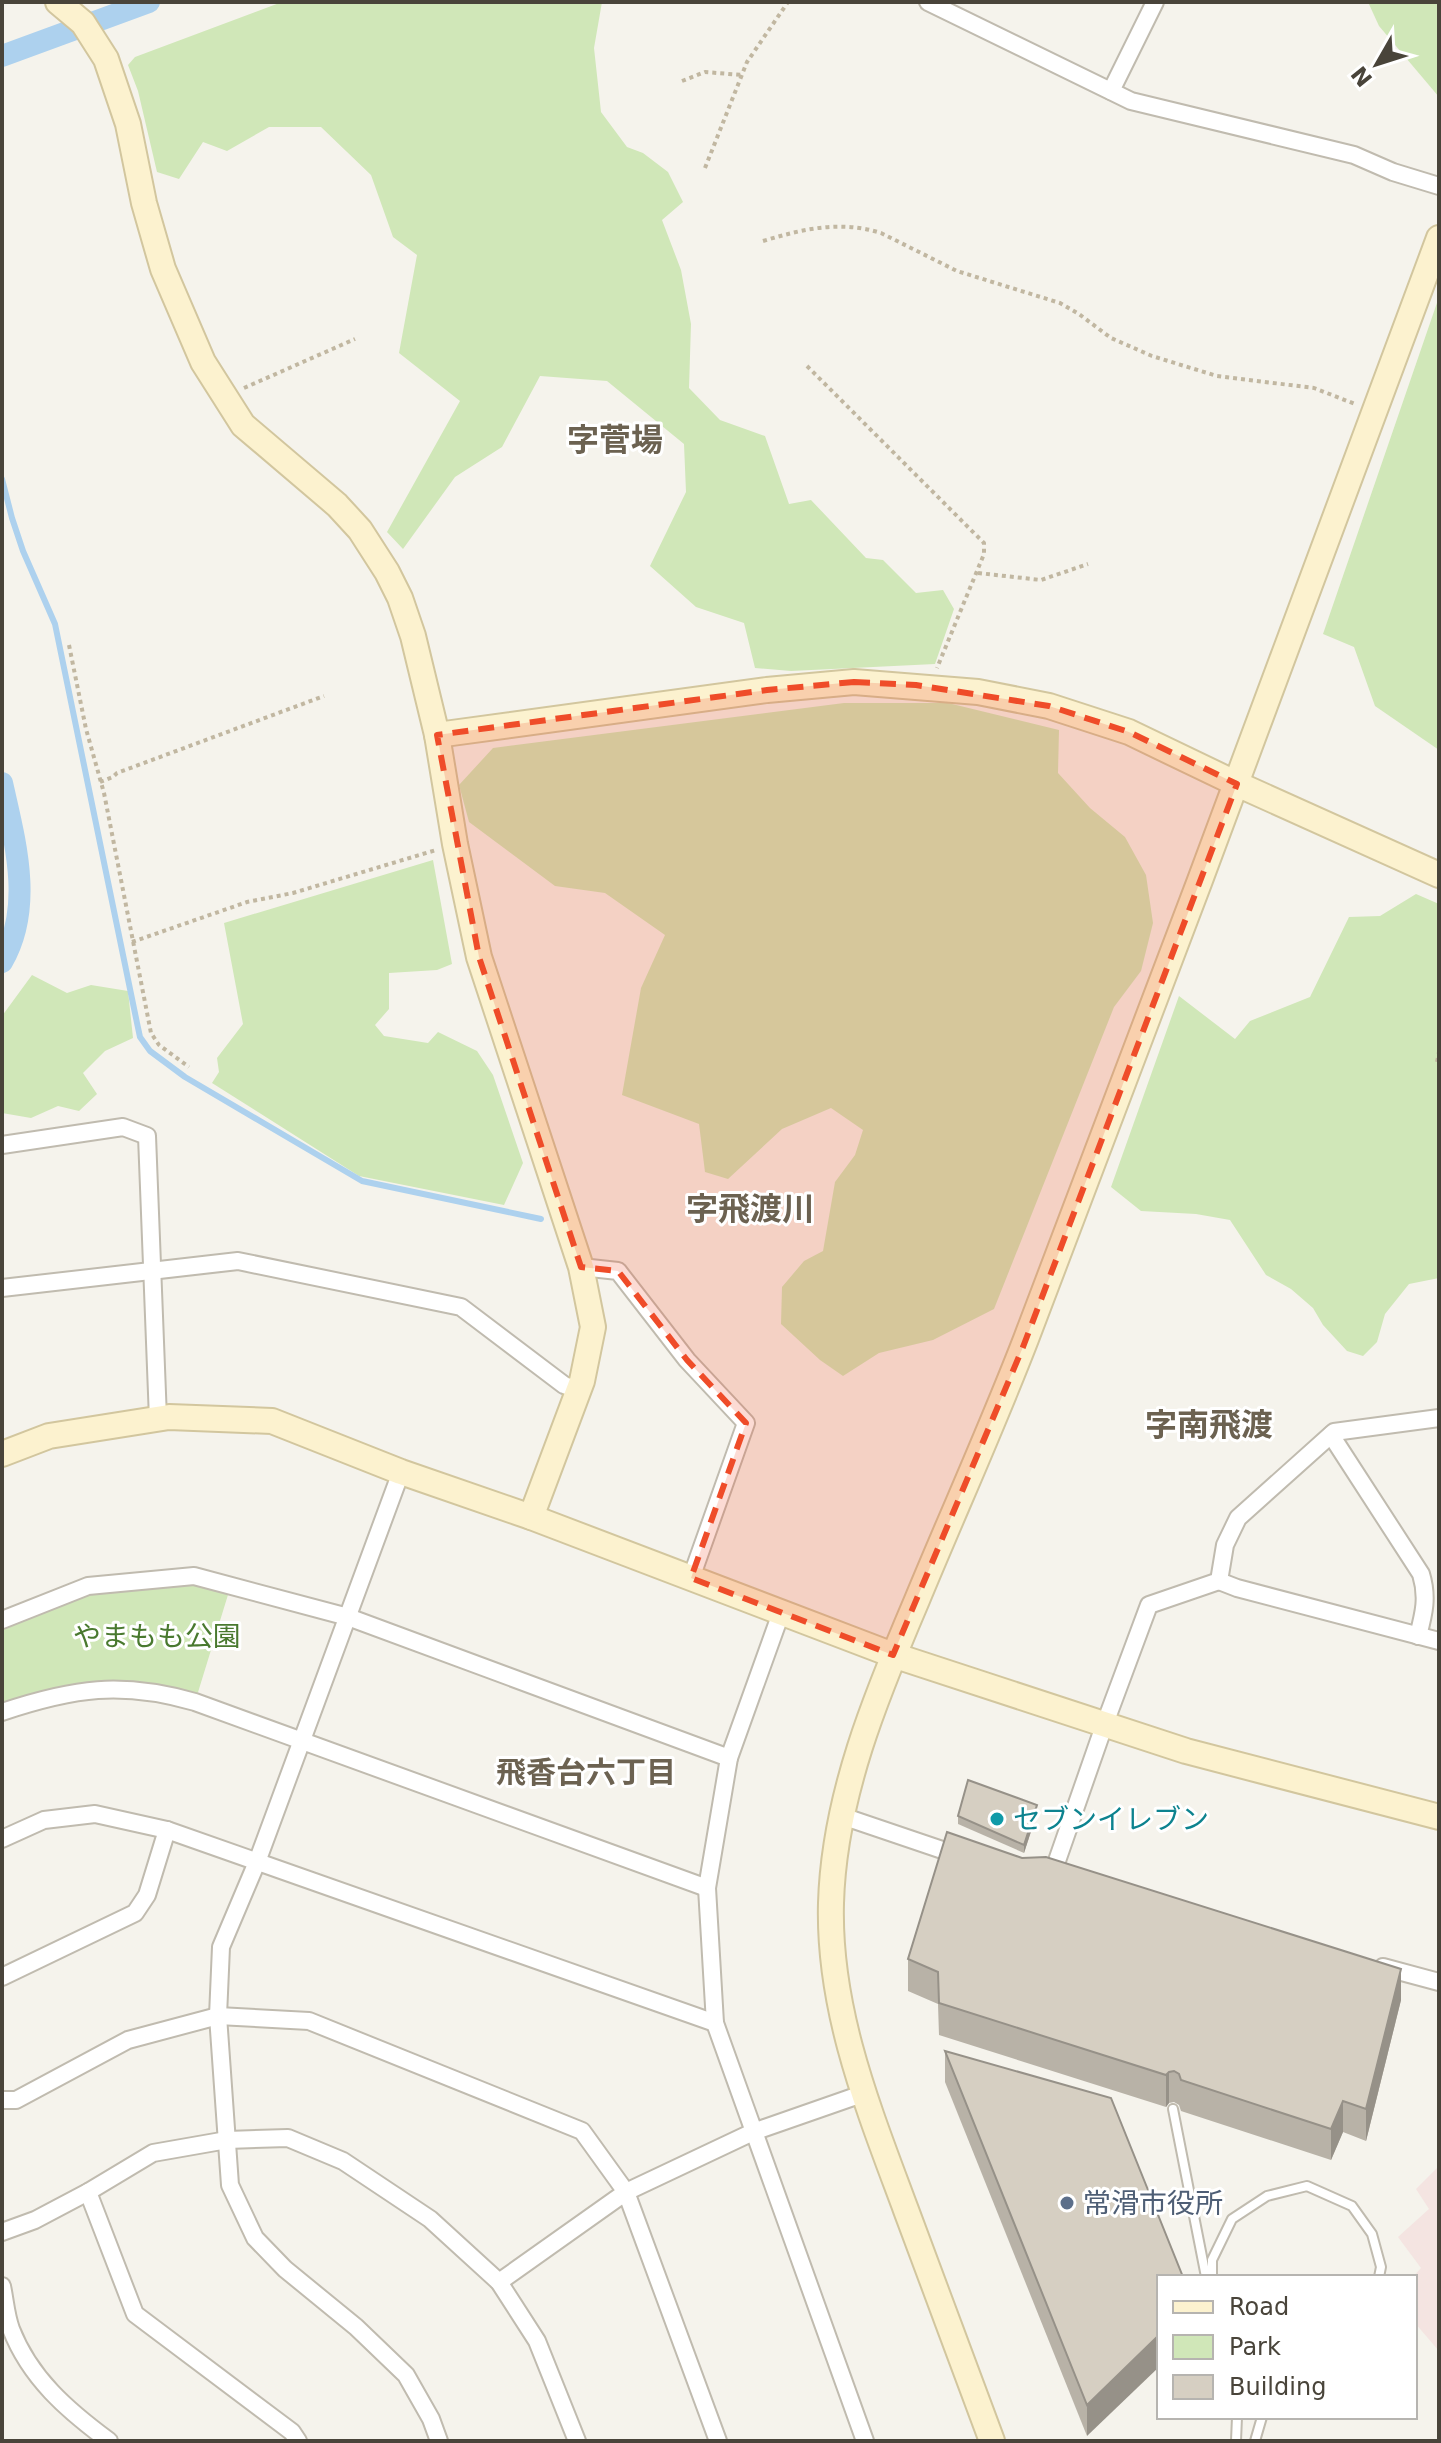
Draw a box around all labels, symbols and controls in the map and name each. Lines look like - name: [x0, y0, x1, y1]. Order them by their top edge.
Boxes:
- north arrow: [1337, 24, 1417, 104]
- text: N: [1346, 61, 1377, 91]
- district label: 字菅場: [567, 421, 663, 459]
- district label: 字飛渡川: [686, 1190, 814, 1228]
- district label: 字南飛渡: [1145, 1406, 1273, 1444]
- park label: やまもも公園: [73, 1620, 241, 1653]
- district label: 飛香台六丁目: [496, 1755, 676, 1790]
- place label: セブンイレブン: [1013, 1803, 1209, 1836]
- marker: セブンイレブン: [988, 1810, 1006, 1828]
- place label: 常滑市役所: [1083, 2187, 1223, 2220]
- marker: 常滑市役所: [1058, 2194, 1076, 2212]
- legend: [1157, 2275, 1417, 2419]
- text: Road: [1229, 2293, 1289, 2321]
- text: Park: [1229, 2333, 1281, 2361]
- text: Building: [1229, 2373, 1326, 2401]

